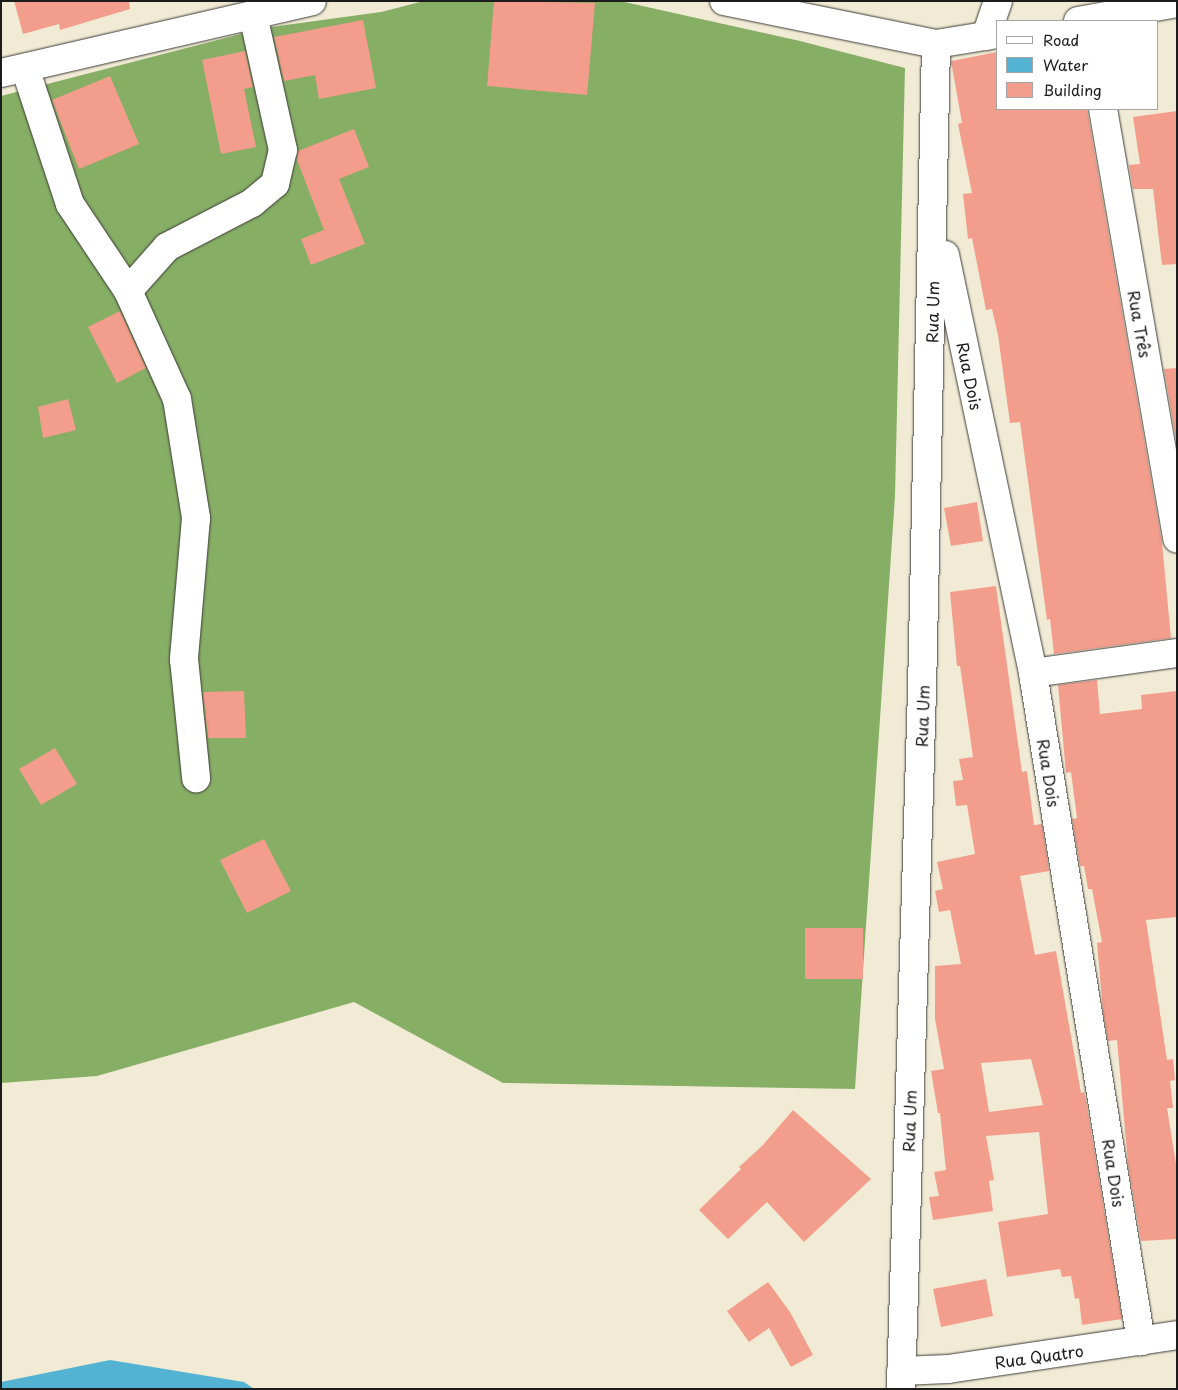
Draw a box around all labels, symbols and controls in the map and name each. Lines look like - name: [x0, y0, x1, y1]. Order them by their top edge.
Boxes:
- legend: [996, 20, 1158, 110]
- text: Road: [1043, 28, 1079, 51]
- text: Water: [1043, 53, 1088, 76]
- text: Building: [1043, 78, 1102, 101]
- street label: Rua Um: [922, 280, 942, 344]
- street label: Rua Três: [1125, 289, 1155, 359]
- street label: Rua Dois: [953, 340, 987, 412]
- street label: Rua Um: [911, 684, 933, 748]
- street label: Rua Dois: [1034, 737, 1064, 809]
- street label: Rua Um: [898, 1089, 920, 1153]
- street label: Rua Dois: [1099, 1137, 1129, 1209]
- street label: Rua Quatro: [993, 1340, 1085, 1372]

